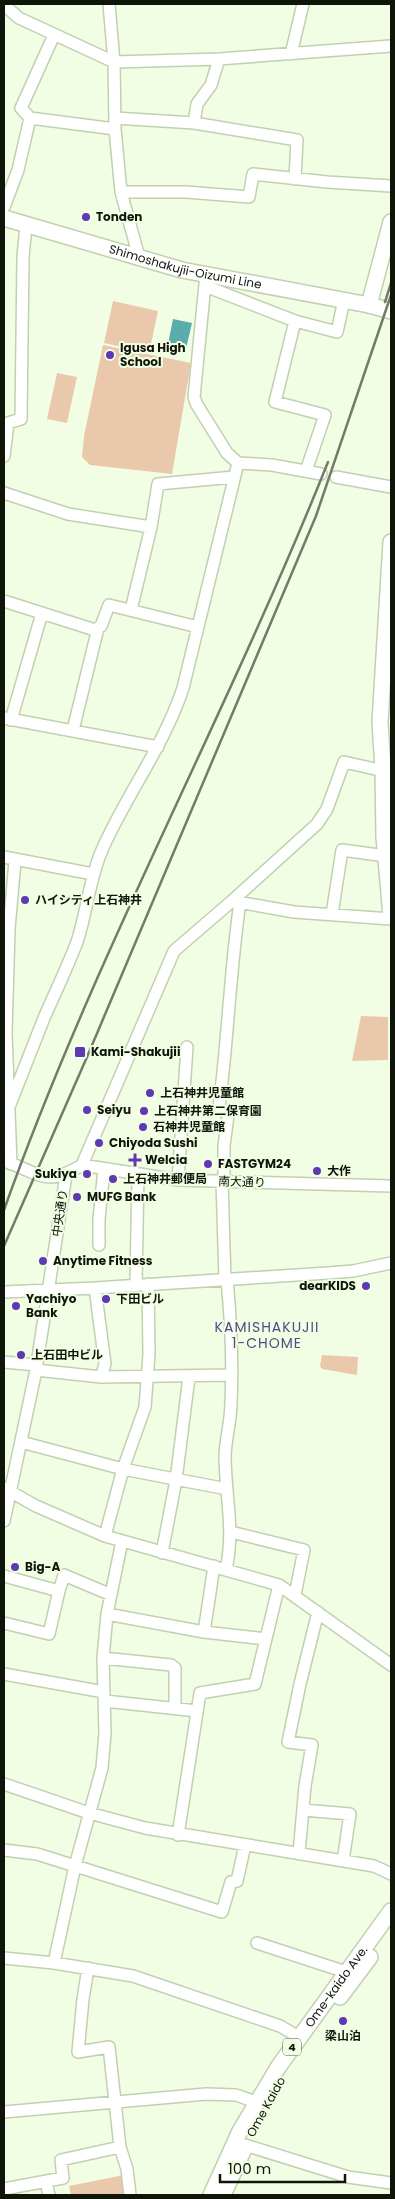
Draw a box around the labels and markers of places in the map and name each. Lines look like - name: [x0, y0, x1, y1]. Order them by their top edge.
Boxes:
- place label: Tonden: [96, 208, 142, 225]
- marker: Tonden: [80, 211, 92, 223]
- place label: Igusa High School: [120, 339, 186, 370]
- marker: Igusa High School: [104, 349, 116, 361]
- place label: ハイシティ上石神井: [35, 891, 142, 908]
- marker: ハイシティ上石神井: [19, 894, 31, 906]
- place label: Kami-Shakujii: [91, 1043, 180, 1060]
- marker: Kami-Shakujii: [73, 1045, 87, 1059]
- place label: 上石神井児童館: [160, 1084, 244, 1101]
- marker: 上石神井児童館: [144, 1087, 156, 1099]
- place label: Seiyu: [97, 1101, 131, 1118]
- place label: 上石神井第二保育園: [154, 1102, 262, 1119]
- marker: Seiyu: [81, 1104, 93, 1116]
- marker: 上石神井第二保育園: [138, 1105, 150, 1117]
- place label: 石神井児童館: [153, 1118, 225, 1135]
- marker: 石神井児童館: [137, 1121, 149, 1133]
- place label: Chiyoda Sushi: [109, 1134, 198, 1151]
- marker: Chiyoda Sushi: [93, 1137, 105, 1149]
- place label: Welcia: [145, 1151, 188, 1168]
- marker: Welcia: [129, 1154, 141, 1166]
- place label: FASTGYM24: [218, 1155, 291, 1172]
- marker: FASTGYM24: [202, 1158, 214, 1170]
- place label: 大作: [327, 1162, 351, 1179]
- place label: Sukiya: [35, 1165, 77, 1182]
- marker: 大作: [311, 1165, 323, 1177]
- marker: Sukiya: [81, 1168, 93, 1180]
- place label: 上石神井郵便局: [123, 1170, 207, 1187]
- marker: 上石神井郵便局: [107, 1173, 119, 1185]
- place label: MUFG Bank: [87, 1188, 157, 1205]
- marker: MUFG Bank: [71, 1191, 83, 1203]
- place label: Anytime Fitness: [53, 1252, 153, 1269]
- marker: Anytime Fitness: [37, 1255, 49, 1267]
- place label: dearKIDS: [299, 1277, 356, 1294]
- marker: dearKIDS: [360, 1280, 372, 1292]
- place label: Yachiyo Bank: [26, 1290, 77, 1321]
- place label: 下田ビル: [116, 1290, 164, 1307]
- marker: 下田ビル: [100, 1293, 112, 1305]
- marker: Yachiyo Bank: [10, 1300, 22, 1312]
- place label: 上石田中ビル: [31, 1346, 103, 1363]
- marker: 上石田中ビル: [15, 1349, 27, 1361]
- place label: Big-A: [25, 1558, 61, 1575]
- marker: Big-A: [9, 1561, 21, 1573]
- marker: 梁山泊: [337, 2015, 349, 2027]
- place label: 梁山泊: [325, 2027, 361, 2044]

